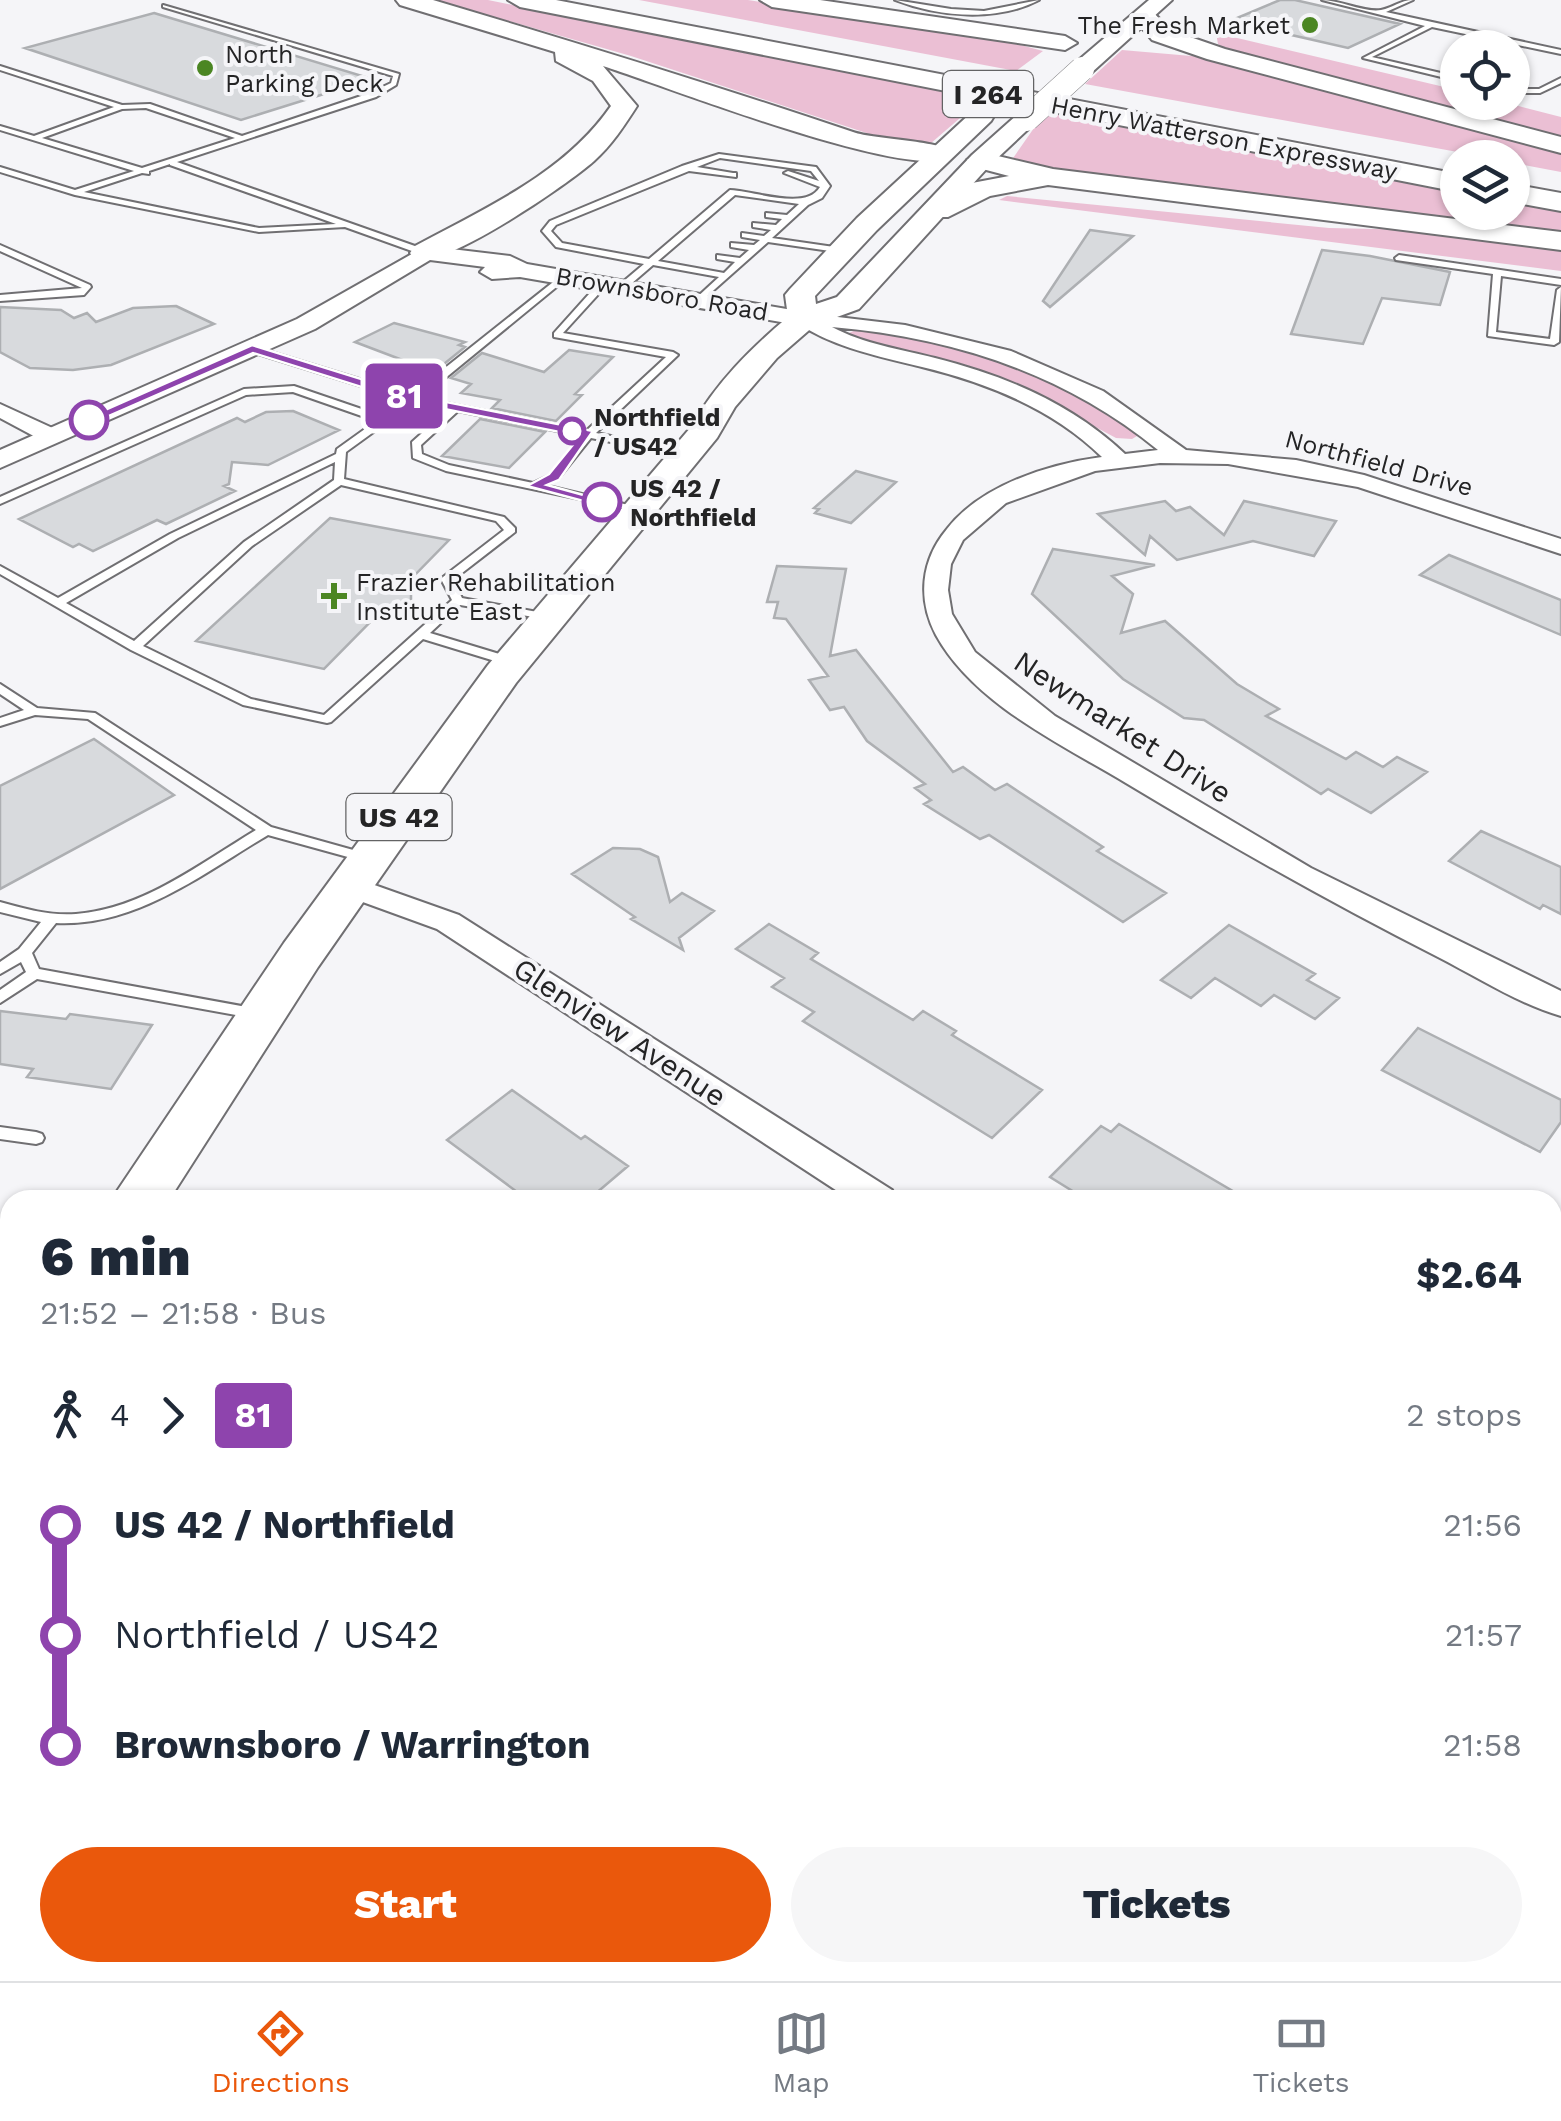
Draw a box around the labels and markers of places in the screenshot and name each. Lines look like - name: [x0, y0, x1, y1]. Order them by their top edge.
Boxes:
- place label: The Fresh Market: [1078, 11, 1291, 40]
- marker: The Fresh Market: [1299, 14, 1321, 36]
- place label: North Parking Deck: [225, 40, 383, 98]
- marker: North Parking Deck: [194, 57, 216, 79]
- unlabelled marker: [70, 401, 108, 439]
- place label: Northfield / US42: [594, 403, 721, 461]
- marker: Northfield / US42: [559, 418, 585, 444]
- place label: US 42 / Northfield: [630, 474, 757, 532]
- marker: US 42 / Northfield: [583, 483, 621, 521]
- place label: Frazier Rehabilitation Institute East: [356, 568, 615, 626]
- marker: Frazier Rehabilitation Institute East: [321, 583, 347, 609]

